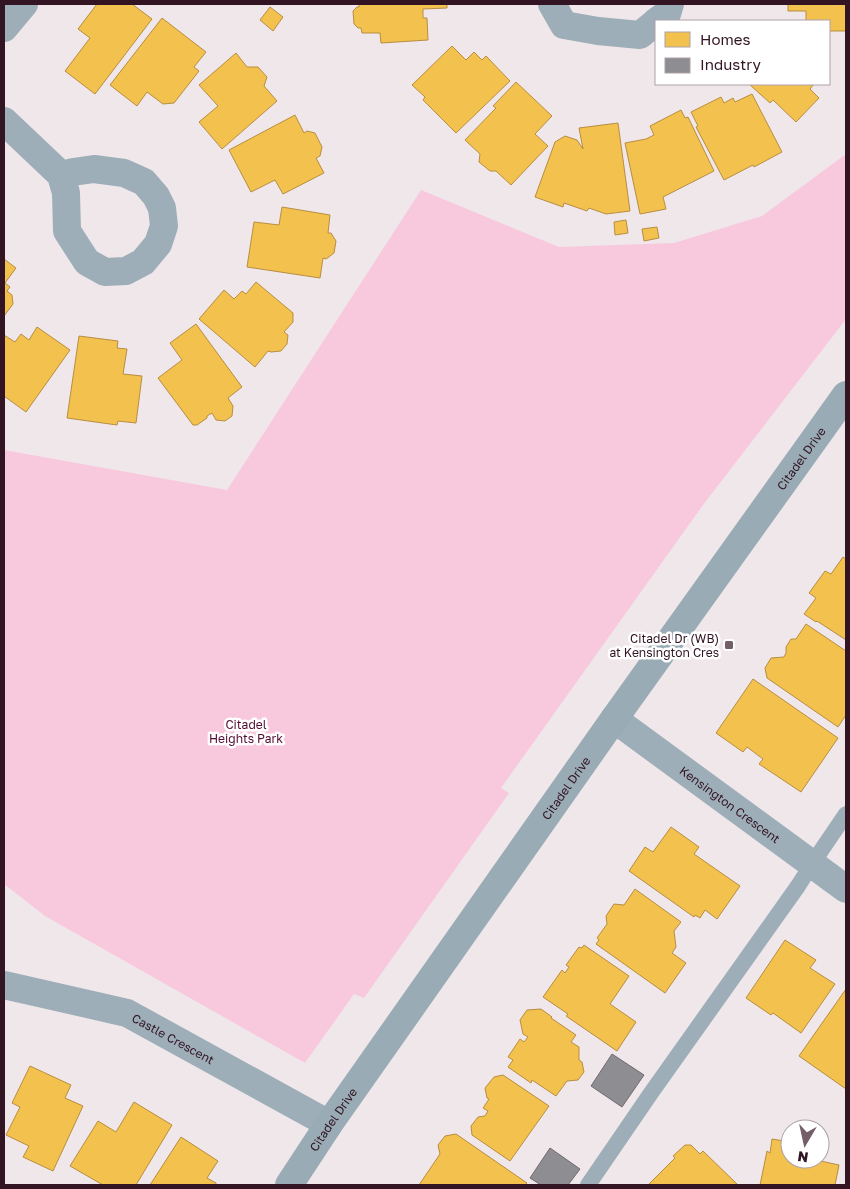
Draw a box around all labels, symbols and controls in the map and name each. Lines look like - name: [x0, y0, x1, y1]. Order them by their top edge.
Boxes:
- legend: [655, 20, 830, 85]
- text: Homes: [700, 30, 750, 48]
- text: Industry: [700, 55, 761, 73]
- street label: Citadel Drive: [773, 424, 828, 493]
- place label: Citadel Dr (WB) at Kensington Cres: [609, 631, 719, 660]
- marker: Citadel Dr (WB) at Kensington Cres: [723, 639, 735, 651]
- park label: Citadel Heights Park: [209, 717, 283, 746]
- street label: Citadel Drive: [538, 753, 593, 822]
- street label: Kensington Crescent: [677, 762, 783, 846]
- street label: Castle Crescent: [130, 1010, 217, 1067]
- street label: Citadel Drive: [306, 1084, 360, 1154]
- north arrow: [780, 1119, 830, 1169]
- text: N: [796, 1148, 809, 1167]

